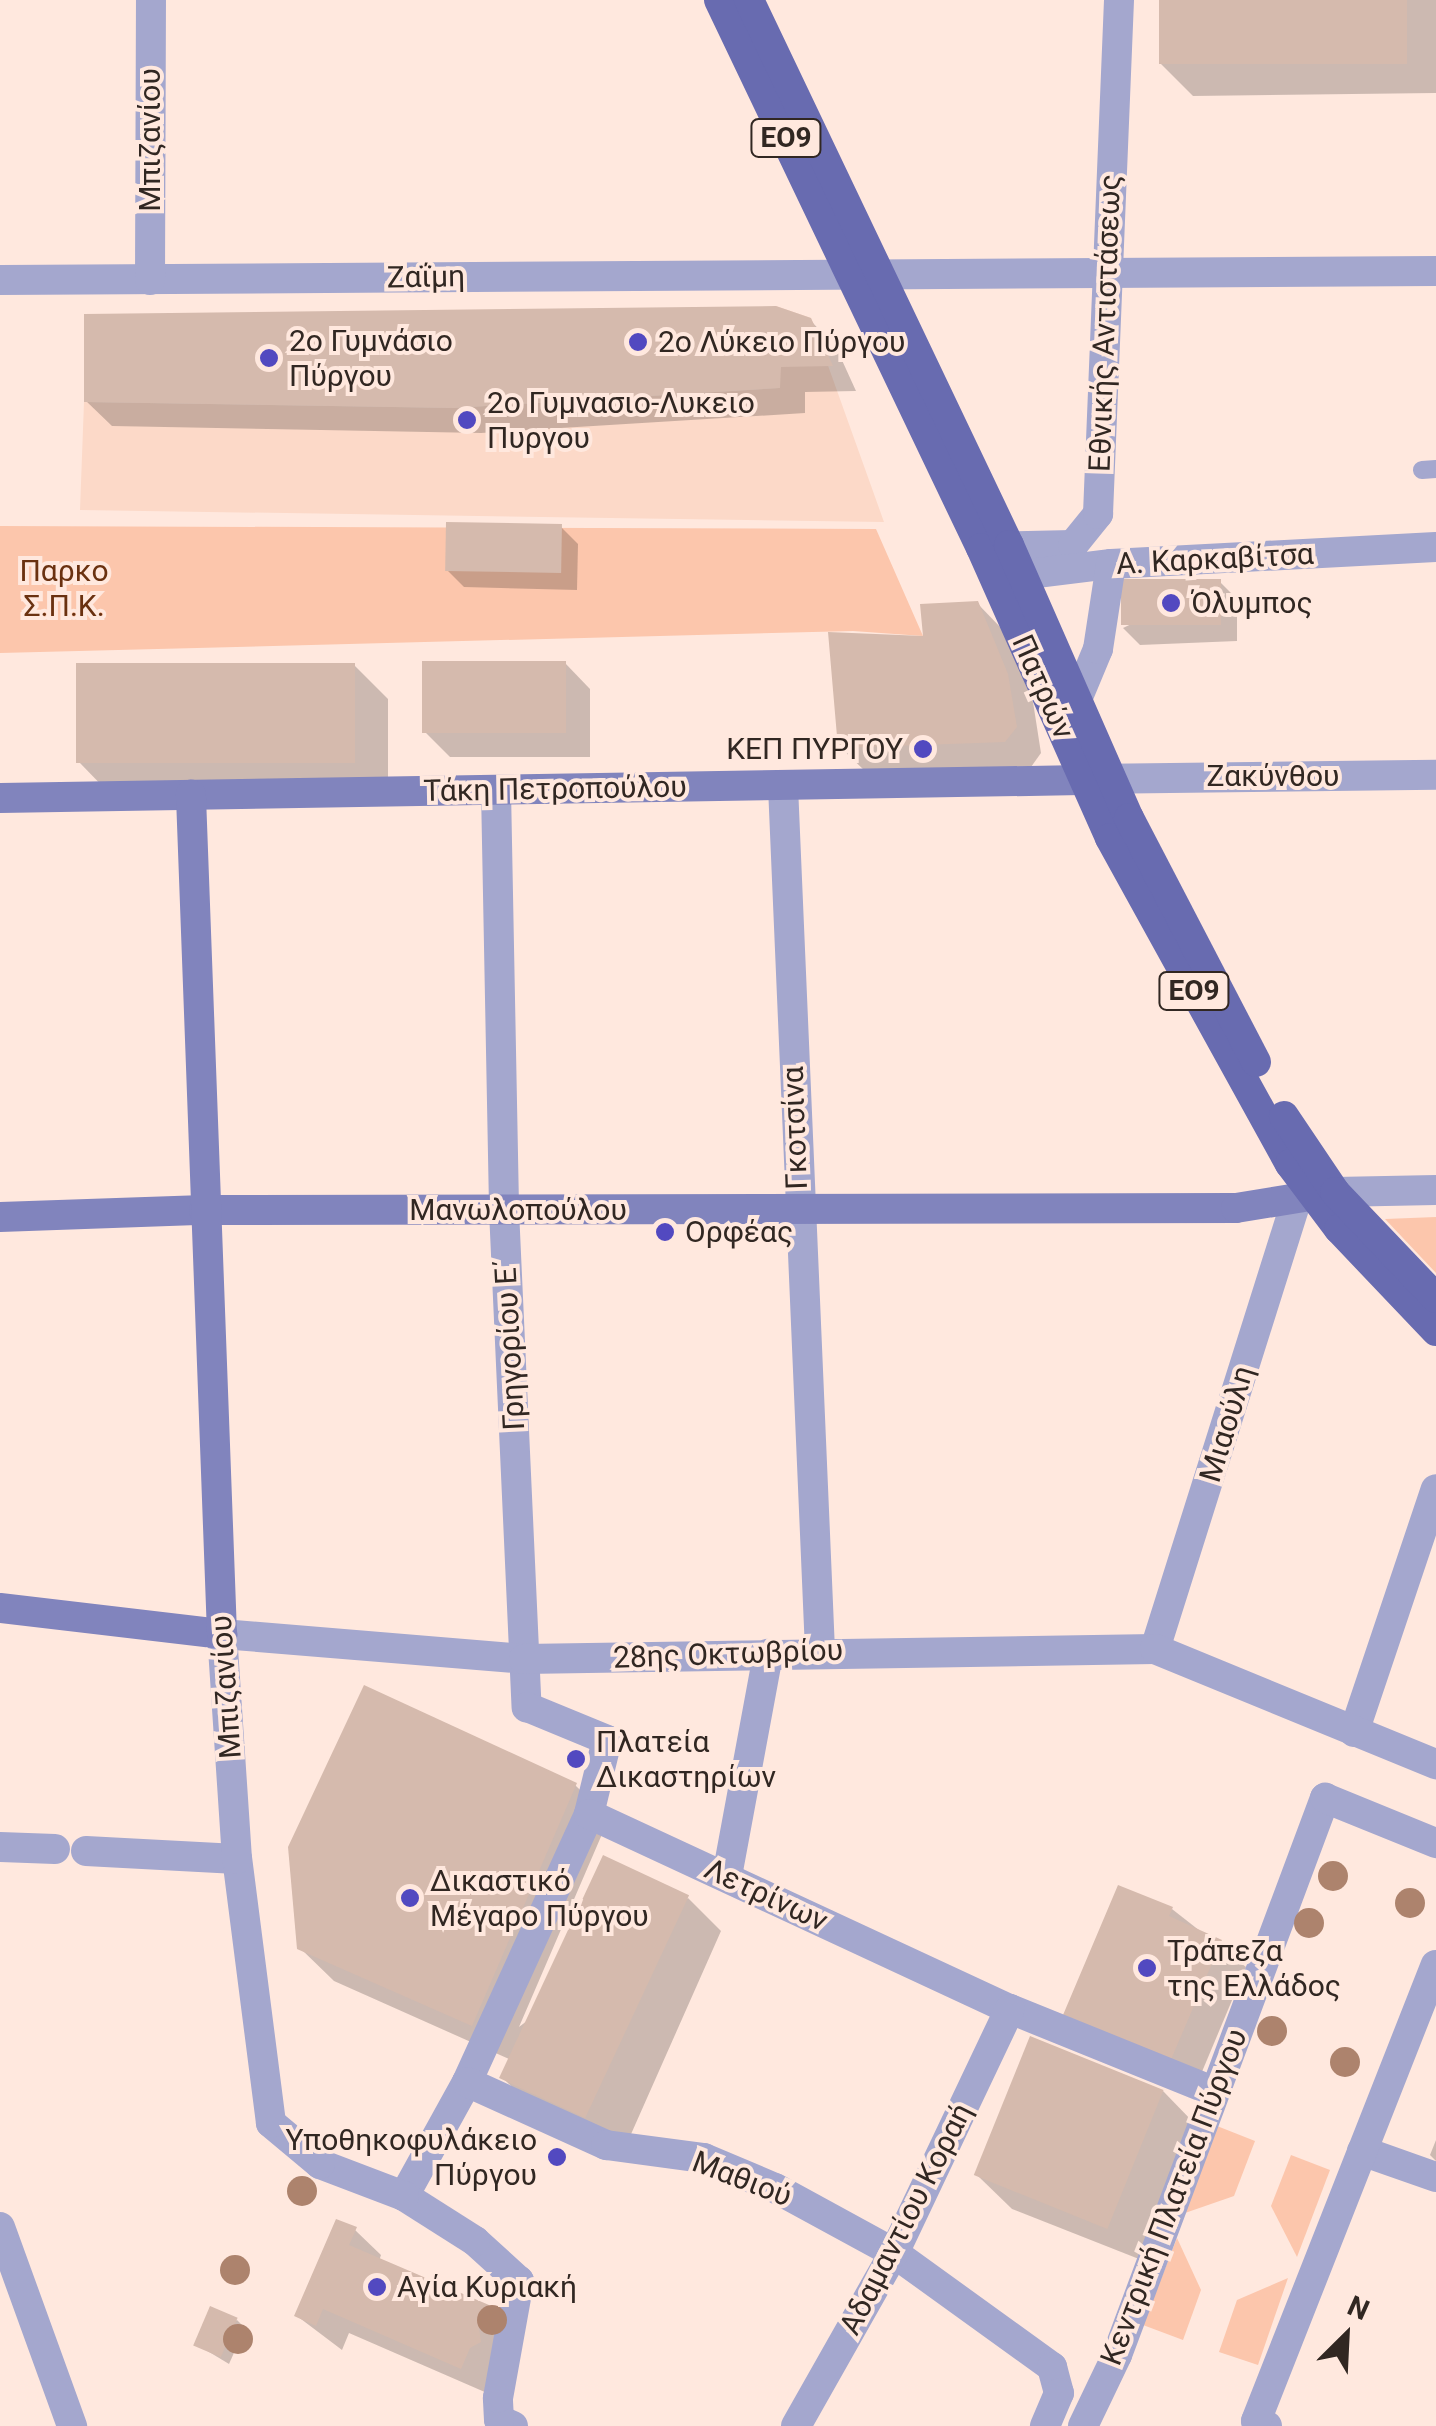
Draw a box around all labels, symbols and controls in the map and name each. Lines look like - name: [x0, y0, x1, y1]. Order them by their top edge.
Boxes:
- street label: Μπιζανίου: [132, 68, 168, 212]
- road number: ΕΟ9: [748, 115, 824, 161]
- street label: Εθνικής Αντιστάσεως: [1082, 174, 1128, 472]
- street label: Ζαΐμη: [387, 258, 465, 296]
- place label: 2ο Γυμνάσιο Πύργου: [289, 323, 453, 394]
- place label: 2ο Λύκειο Πύργου: [658, 324, 905, 360]
- marker: 2ο Λύκειο Πύργου: [627, 331, 649, 353]
- marker: 2ο Γυμνάσιο Πύργου: [258, 347, 280, 369]
- place label: 2ο Γυμνασιο-Λυκειο Πυργου: [487, 385, 755, 456]
- marker: 2ο Γυμνασιο-Λυκειο Πυργου: [456, 409, 478, 431]
- street label: Α. Καρκαβίτσα: [1115, 536, 1315, 582]
- park label: Παρκο Σ.Π.Κ.: [19, 553, 109, 624]
- place label: Όλυμπος: [1191, 585, 1313, 621]
- marker: Όλυμπος: [1160, 592, 1182, 614]
- street label: Πατρών: [1004, 629, 1082, 745]
- place label: ΚΕΠ ΠΥΡΓΟΥ: [726, 731, 903, 767]
- marker: ΚΕΠ ΠΥΡΓΟΥ: [912, 738, 934, 760]
- street label: Ζακύνθου: [1207, 758, 1339, 794]
- street label: Τάκη Πετροπούλου: [423, 769, 687, 809]
- road number: ΕΟ9: [1156, 968, 1232, 1014]
- street label: Γκοτσίνα: [775, 1066, 815, 1190]
- street label: Μανωλοπούλου: [409, 1192, 627, 1228]
- place label: Ορφέας: [685, 1214, 793, 1250]
- marker: Ορφέας: [654, 1221, 676, 1243]
- street label: Γρηγορίου Ε΄: [488, 1259, 532, 1431]
- street label: Μιαούλη: [1192, 1361, 1262, 1487]
- street label: Μπιζανίου: [203, 1614, 249, 1760]
- street label: 28ης Οκτωβρίου: [612, 1632, 844, 1676]
- place label: Πλατεία Δικαστηρίων: [596, 1724, 776, 1794]
- marker: Πλατεία Δικαστηρίων: [565, 1748, 587, 1770]
- street label: Λετρίνων: [699, 1851, 833, 1939]
- place label: Δικαστικό Μέγαρο Πύργου: [430, 1863, 649, 1934]
- marker: Δικαστικό Μέγαρο Πύργου: [399, 1887, 421, 1909]
- place label: Τράπεζα της Ελλάδος: [1167, 1933, 1341, 2004]
- marker: Τράπεζα της Ελλάδος: [1136, 1957, 1158, 1979]
- street label: Κεντρική Πλατεία Πύργου: [1093, 2024, 1255, 2370]
- street label: Αδαμαντίου Κοραή: [832, 2097, 980, 2341]
- place label: Υποθηκοφυλάκειο Πύργου: [286, 2122, 537, 2192]
- street label: Μαθιού: [687, 2144, 797, 2214]
- marker: Υποθηκοφυλάκειο Πύργου: [546, 2146, 568, 2168]
- place label: Αγία Κυριακή: [397, 2269, 577, 2305]
- marker: Αγία Κυριακή: [366, 2276, 388, 2298]
- north arrow: [1296, 2286, 1396, 2386]
- text: N: [1343, 2289, 1374, 2327]

